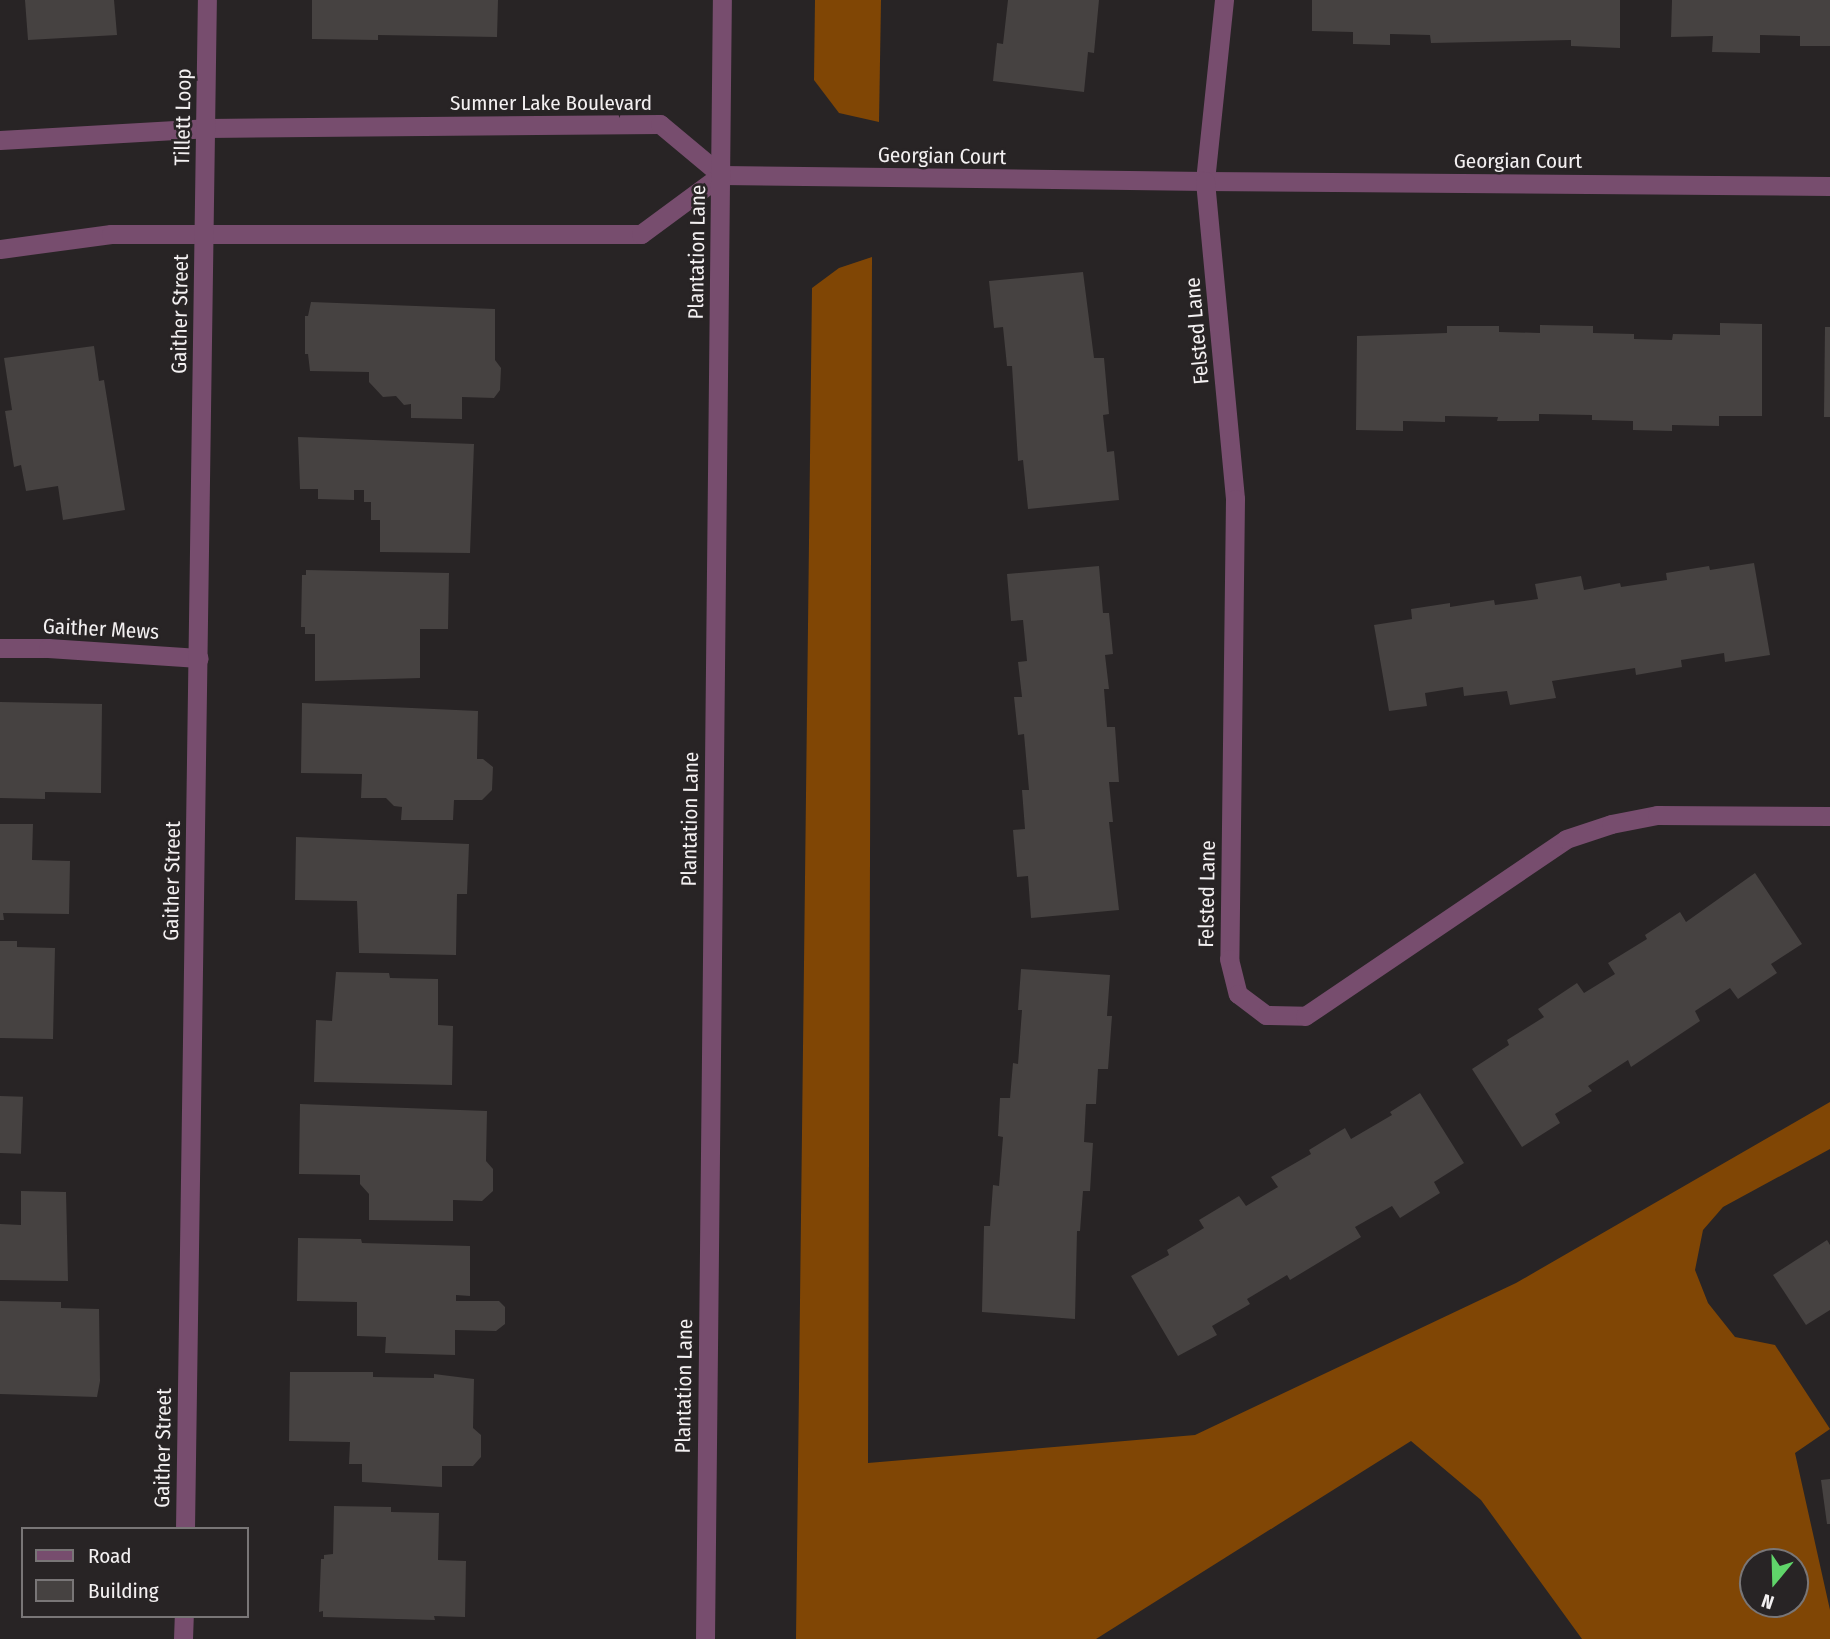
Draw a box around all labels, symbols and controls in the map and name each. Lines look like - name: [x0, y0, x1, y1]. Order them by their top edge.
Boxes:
- street label: Tillett Loop: [170, 68, 196, 166]
- street label: Sumner Lake Boulevard: [450, 90, 652, 116]
- street label: Georgian Court: [878, 142, 1006, 170]
- street label: Georgian Court: [1454, 148, 1582, 174]
- street label: Plantation Lane: [683, 184, 711, 320]
- street label: Gaither Street: [166, 254, 194, 374]
- street label: Felsted Lane: [1180, 276, 1214, 386]
- street label: Gaither Mews: [42, 613, 160, 645]
- street label: Plantation Lane: [676, 751, 704, 887]
- street label: Gaither Street: [158, 821, 186, 941]
- street label: Felsted Lane: [1193, 840, 1221, 948]
- street label: Plantation Lane: [670, 1318, 698, 1454]
- street label: Gaither Street: [149, 1388, 177, 1508]
- legend: [21, 1527, 248, 1618]
- text: Road: [88, 1543, 132, 1569]
- north arrow: [1739, 1548, 1809, 1618]
- text: Building: [88, 1578, 159, 1604]
- text: N: [1759, 1589, 1777, 1614]

